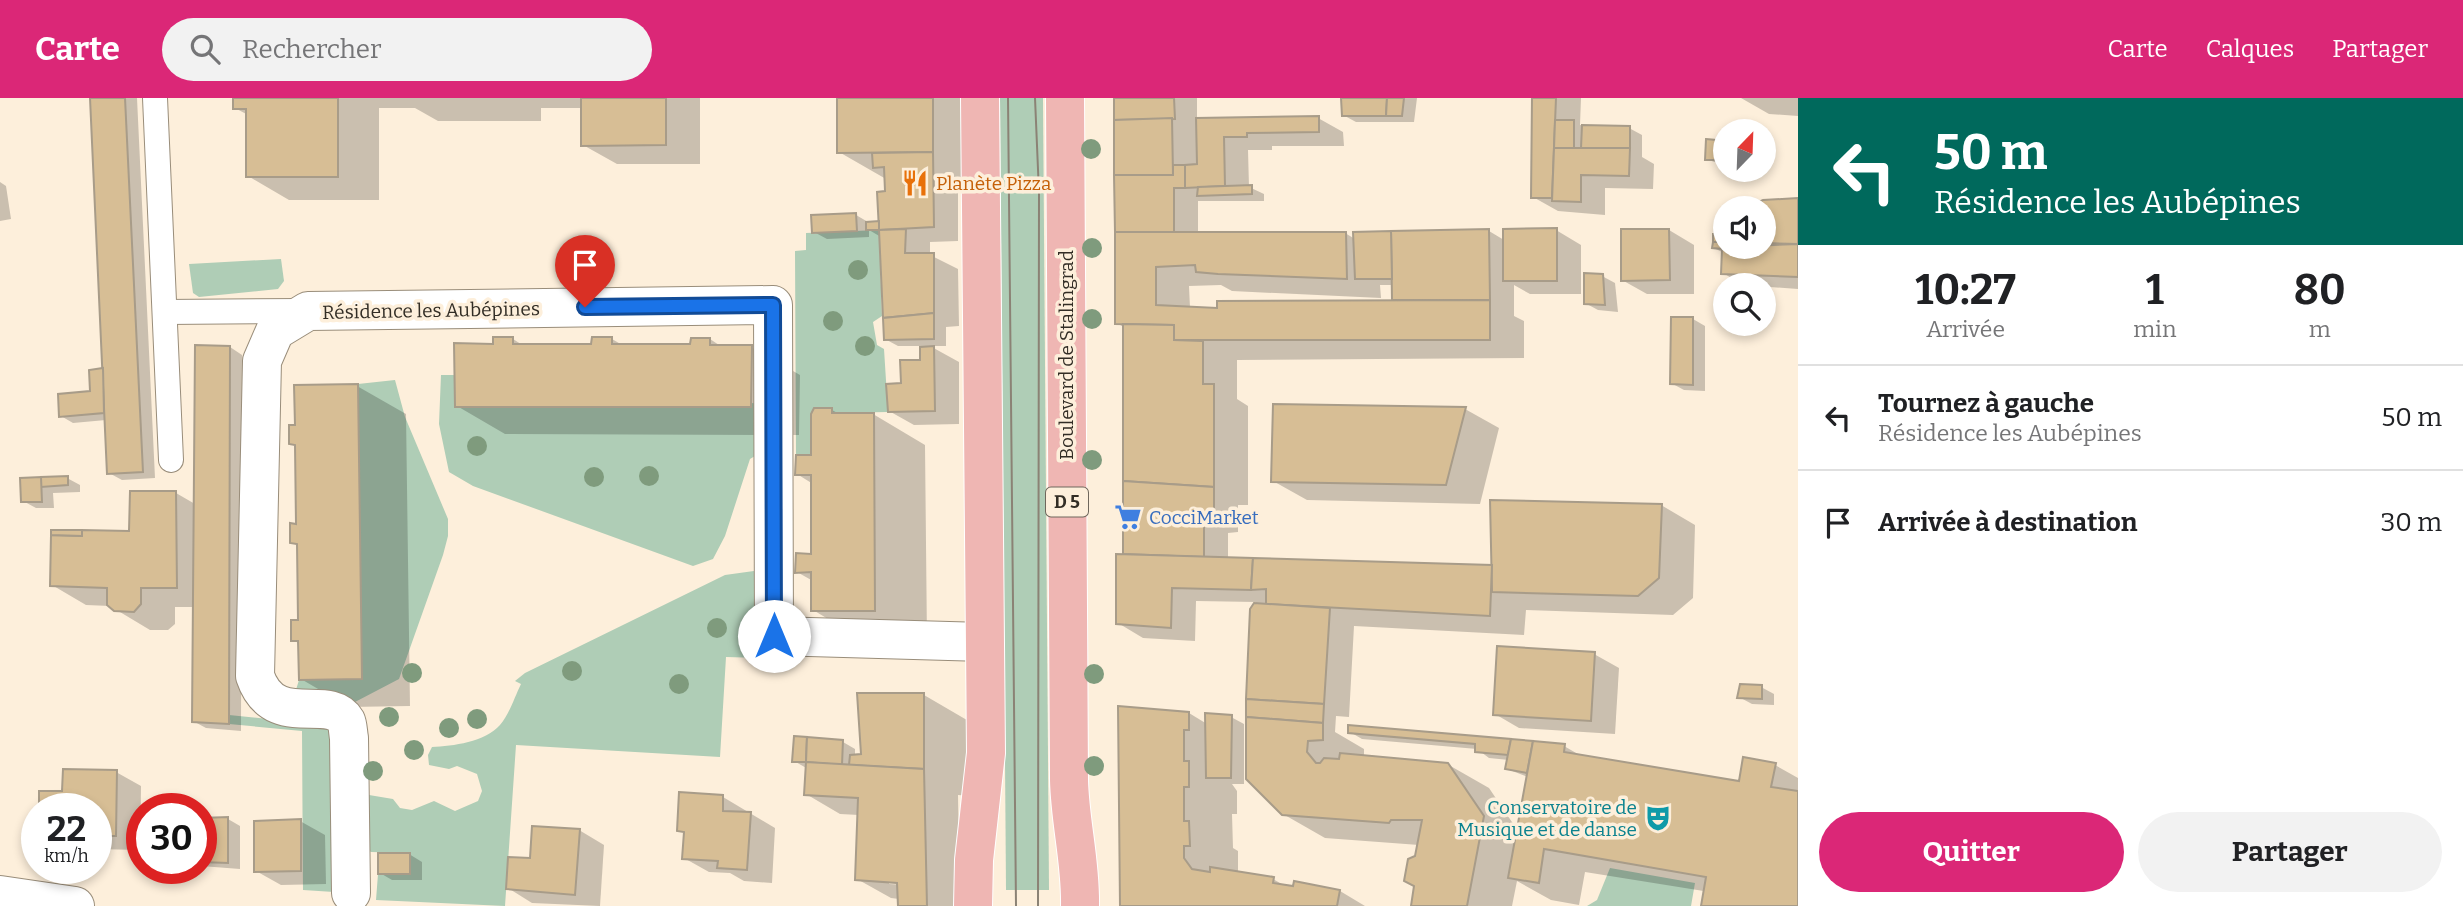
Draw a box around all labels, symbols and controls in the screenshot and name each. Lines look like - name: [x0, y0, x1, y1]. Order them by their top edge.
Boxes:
- search box: [162, 18, 652, 81]
- text: Carte: [35, 29, 120, 69]
- icon: search: [186, 30, 224, 68]
- text: Rechercher: [242, 34, 382, 65]
- text: Carte: [2108, 35, 2168, 63]
- text: Calques: [2206, 35, 2294, 63]
- text: Partager: [2332, 35, 2428, 63]
- north arrow: [1713, 119, 1776, 182]
- map controls: [1713, 119, 1776, 336]
- text: 50 m: [1934, 123, 2047, 182]
- icon: left: [1819, 126, 1910, 217]
- restaurant icon: Planète Pizza: [900, 168, 930, 198]
- place label: Planète Pizza: [936, 172, 1052, 195]
- text: Résidence les Aubépines: [1934, 183, 2301, 221]
- button: sound: [1713, 196, 1776, 259]
- pin: [555, 235, 615, 307]
- icon: arrive: [566, 246, 604, 284]
- street label: Boulevard de Stalingrad: [1055, 250, 1078, 460]
- text: 10:27: [1915, 265, 2016, 315]
- text: 1: [2146, 265, 2164, 315]
- text: 80: [2294, 265, 2346, 315]
- button: search: [1713, 273, 1776, 336]
- street label: Résidence les Aubépines: [322, 297, 540, 324]
- text: Arrivée: [1926, 315, 2005, 343]
- text: min: [2133, 315, 2177, 343]
- text: m: [2309, 315, 2331, 343]
- text: Tournez à gauche: [1878, 388, 2094, 419]
- icon: left: [1819, 399, 1857, 437]
- text: 50 m: [2381, 402, 2442, 433]
- text: Résidence les Aubépines: [1878, 419, 2142, 447]
- road number: D 5: [1046, 488, 1088, 516]
- supermarket icon: CocciMarket: [1113, 502, 1143, 532]
- icon: arrive: [1819, 504, 1857, 542]
- place label: CocciMarket: [1149, 506, 1259, 529]
- text: Arrivée à destination: [1878, 507, 2137, 538]
- text: 30 m: [2381, 507, 2442, 538]
- position arrow: [737, 599, 811, 673]
- speed limit sign: 30: [126, 793, 217, 884]
- place label: Conservatoire de Musique et de danse: [1457, 796, 1637, 841]
- theatre icon: Conservatoire de Musique et de danse: [1643, 803, 1673, 833]
- text: 22: [47, 808, 86, 850]
- button: Quitter: [1819, 812, 2124, 892]
- button: Partager: [2138, 812, 2442, 892]
- text: km/h: [44, 845, 89, 867]

